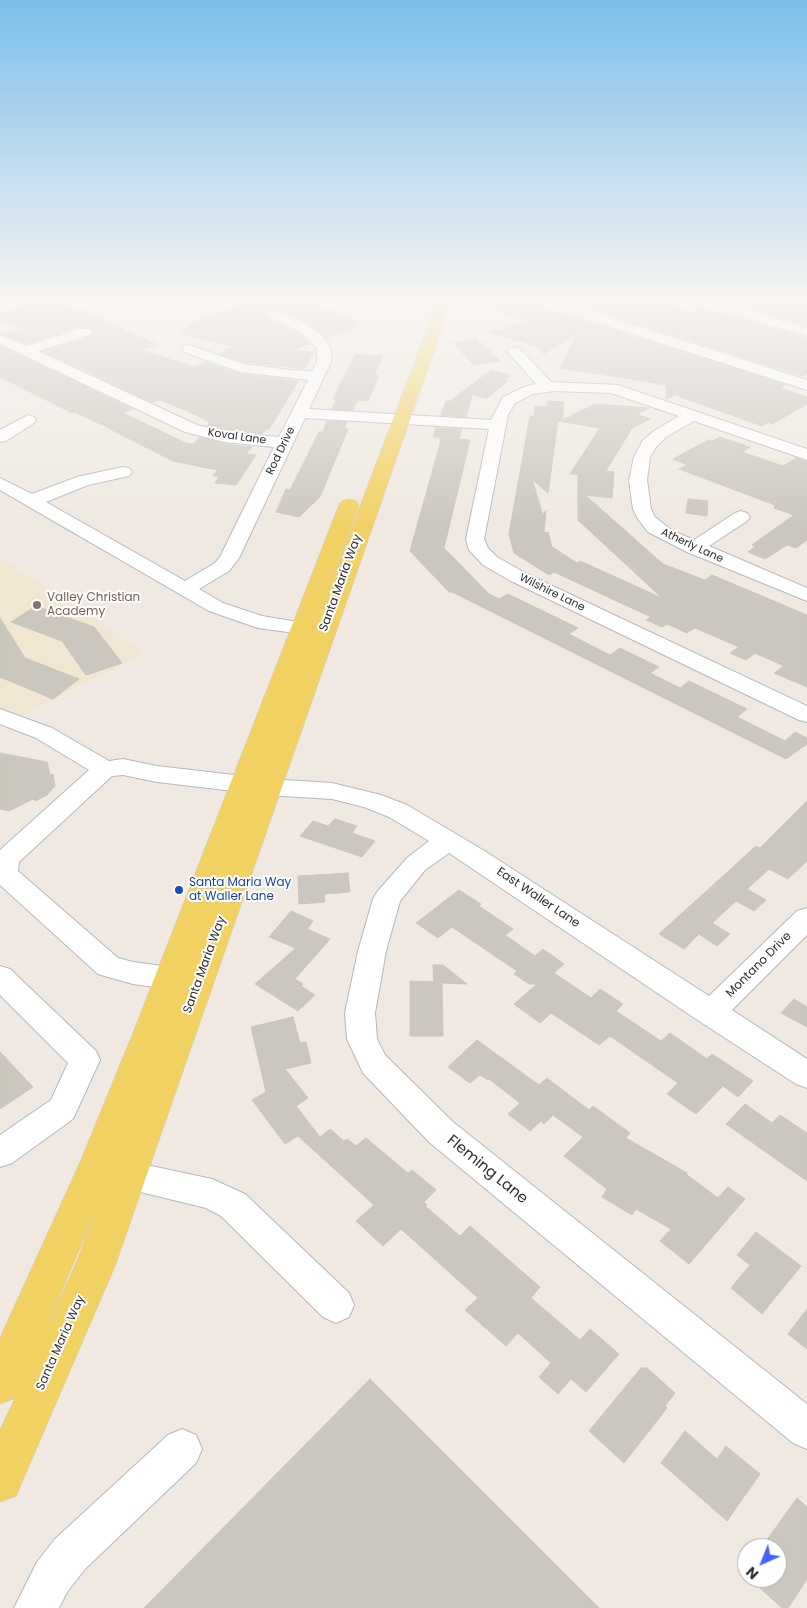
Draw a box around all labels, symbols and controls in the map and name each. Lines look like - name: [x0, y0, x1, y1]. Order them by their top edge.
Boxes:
- street label: Rod Drive: [264, 425, 298, 477]
- street label: Koval Lane: [207, 426, 267, 448]
- street label: Atherly Lane: [659, 526, 725, 566]
- street label: Santa Maria Way: [317, 532, 365, 634]
- street label: Wilshire Lane: [517, 571, 587, 615]
- place label: Valley Christian Academy: [47, 591, 140, 619]
- marker: Valley Christian Academy: [31, 599, 43, 611]
- street label: East Waller Lane: [494, 865, 582, 931]
- place label: Santa Maria Way at Waller Lane: [189, 876, 291, 904]
- marker: Santa Maria Way at Waller Lane: [173, 884, 185, 896]
- street label: Santa Maria Way: [181, 914, 229, 1016]
- street label: Montano Drive: [723, 929, 795, 1001]
- street label: Fleming Lane: [443, 1132, 531, 1208]
- street label: Santa Maria Way: [34, 1293, 88, 1393]
- north arrow: [737, 1538, 787, 1588]
- text: N: [742, 1562, 763, 1584]

